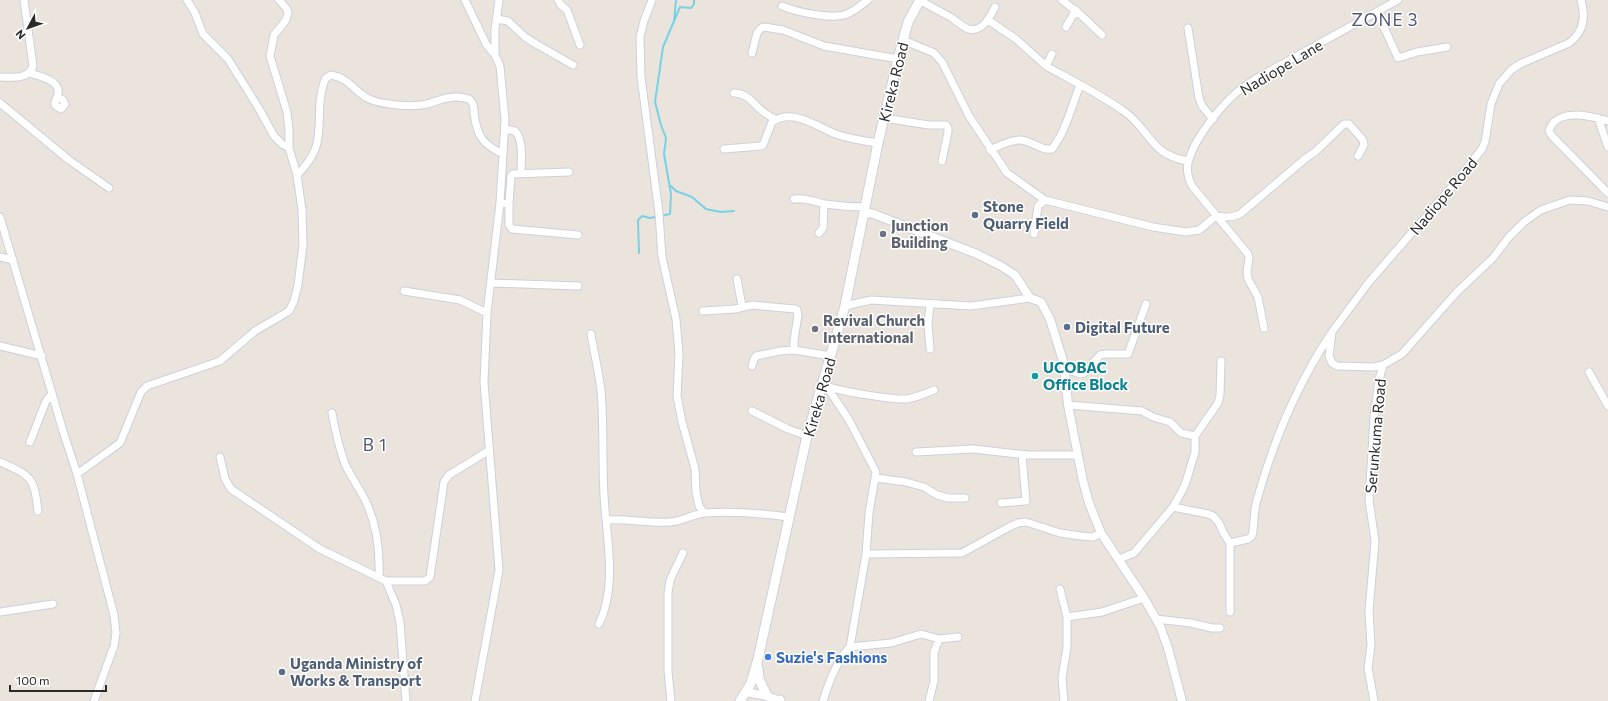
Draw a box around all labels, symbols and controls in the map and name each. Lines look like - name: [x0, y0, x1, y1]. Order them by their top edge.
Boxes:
- north arrow: [8, 8, 48, 48]
- district label: ZONE 3: [1352, 9, 1418, 30]
- text: N: [12, 28, 28, 42]
- street label: Nadiope Lane: [1236, 35, 1326, 99]
- street label: Kireka Road: [874, 40, 912, 124]
- street label: Nadiope Road: [1405, 154, 1481, 238]
- place label: Stone Quarry Field: [983, 197, 1069, 232]
- marker: Stone Quarry Field: [970, 210, 980, 220]
- place label: Junction Building: [891, 216, 948, 251]
- marker: Junction Building: [878, 229, 888, 239]
- place label: Revival Church International: [823, 311, 925, 346]
- place label: Digital Future: [1075, 318, 1170, 336]
- marker: Digital Future: [1062, 322, 1072, 332]
- marker: Revival Church International: [810, 324, 820, 334]
- street label: Kireka Road: [799, 355, 839, 439]
- place label: UCOBAC Office Block: [1043, 358, 1129, 393]
- marker: UCOBAC Office Block: [1030, 371, 1040, 381]
- street label: Serunkuma Road: [1361, 378, 1389, 494]
- district label: B 1: [363, 434, 387, 455]
- place label: Suzie's Fashions: [776, 648, 887, 666]
- marker: Suzie's Fashions: [763, 652, 773, 662]
- place label: Uganda Ministry of Works & Transport: [290, 654, 423, 689]
- scale bar: [10, 667, 106, 693]
- marker: Uganda Ministry of Works & Transport: [277, 667, 287, 677]
- text: 100 m: [16, 673, 50, 687]

